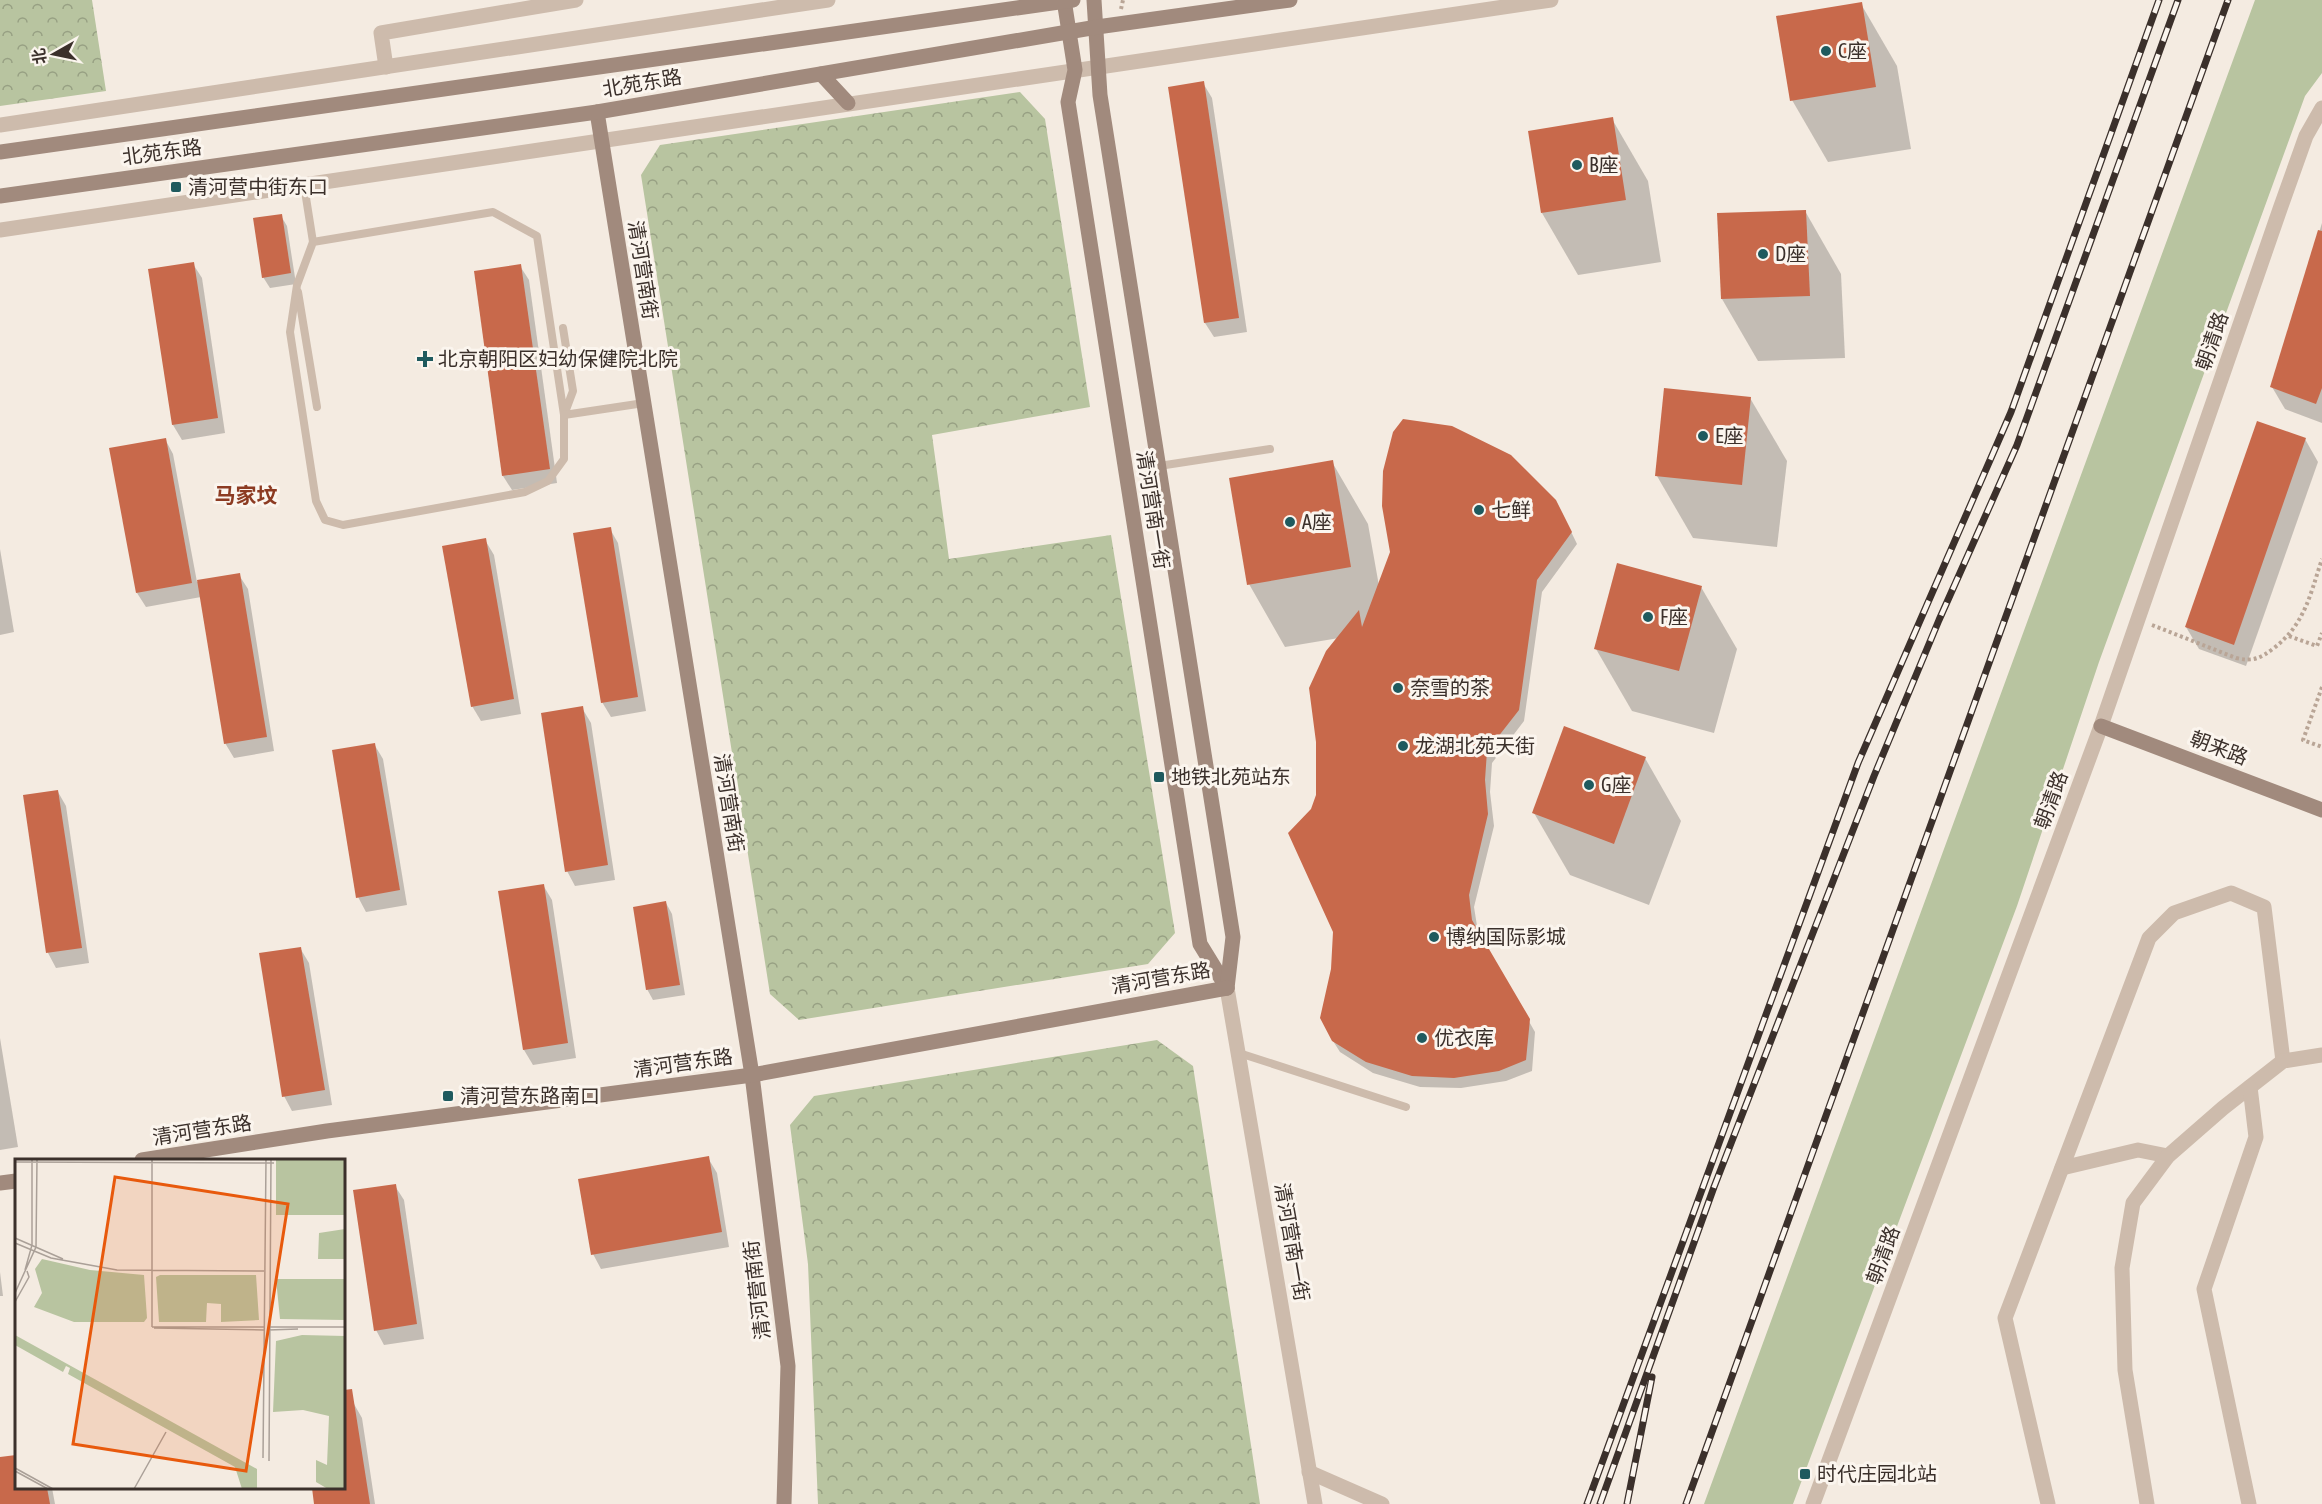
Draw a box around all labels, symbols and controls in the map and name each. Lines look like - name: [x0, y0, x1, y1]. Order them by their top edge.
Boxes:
- north arrow: [24, 24, 84, 84]
- place label: C座: [1838, 39, 1867, 62]
- marker: C座: [1819, 44, 1833, 58]
- text: 北: [29, 47, 49, 66]
- street label: 北苑东路: [601, 64, 683, 101]
- street label: 北苑东路: [121, 135, 203, 168]
- place label: B座: [1589, 153, 1618, 176]
- marker: B座: [1570, 158, 1584, 172]
- place label: 清河营中街东口: [188, 175, 328, 198]
- marker: 清河营中街东口: [169, 180, 183, 194]
- street label: 清河营南街: [624, 219, 663, 321]
- place label: D座: [1775, 242, 1806, 265]
- marker: D座: [1756, 247, 1770, 261]
- street label: 朝清路: [2191, 309, 2232, 373]
- place label: 北京朝阳区妇幼保健院北院: [438, 347, 678, 370]
- marker: 北京朝阳区妇幼保健院北院: [416, 350, 434, 368]
- place label: E座: [1715, 424, 1744, 447]
- marker: E座: [1696, 429, 1710, 443]
- street label: 清河营南一街: [1133, 449, 1174, 571]
- district label: 马家坟: [215, 483, 278, 507]
- place label: 七鲜: [1491, 498, 1531, 521]
- marker: 七鲜: [1472, 503, 1486, 517]
- place label: A座: [1302, 510, 1332, 533]
- marker: A座: [1283, 515, 1297, 529]
- place label: F座: [1660, 605, 1688, 628]
- marker: F座: [1641, 610, 1655, 624]
- place label: 奈雪的茶: [1410, 676, 1490, 699]
- marker: 奈雪的茶: [1391, 681, 1405, 695]
- street label: 朝来路: [2187, 726, 2251, 769]
- place label: 龙湖北苑天街: [1415, 734, 1535, 757]
- marker: 龙湖北苑天街: [1396, 739, 1410, 753]
- street label: 清河营南街: [710, 752, 749, 854]
- place label: 地铁北苑站东: [1171, 765, 1291, 788]
- street label: 朝清路: [2029, 768, 2072, 832]
- marker: 地铁北苑站东: [1152, 770, 1166, 784]
- place label: G座: [1601, 773, 1632, 796]
- marker: G座: [1582, 778, 1596, 792]
- place label: 博纳国际影城: [1446, 925, 1566, 948]
- marker: 博纳国际影城: [1427, 930, 1441, 944]
- street label: 清河营东路: [1110, 957, 1212, 998]
- place label: 优衣库: [1434, 1026, 1494, 1049]
- marker: 优衣库: [1415, 1031, 1429, 1045]
- street label: 清河营东路: [632, 1044, 734, 1081]
- place label: 清河营东路南口: [460, 1084, 600, 1107]
- marker: 清河营东路南口: [441, 1089, 455, 1103]
- street label: 清河营东路: [151, 1110, 253, 1149]
- inset map: [15, 1159, 345, 1489]
- street label: 清河营南一街: [1271, 1181, 1314, 1303]
- street label: 朝清路: [1861, 1223, 1904, 1287]
- street label: 清河营南街: [739, 1239, 774, 1341]
- place label: 时代庄园北站: [1817, 1462, 1937, 1485]
- marker: 时代庄园北站: [1798, 1467, 1812, 1481]

